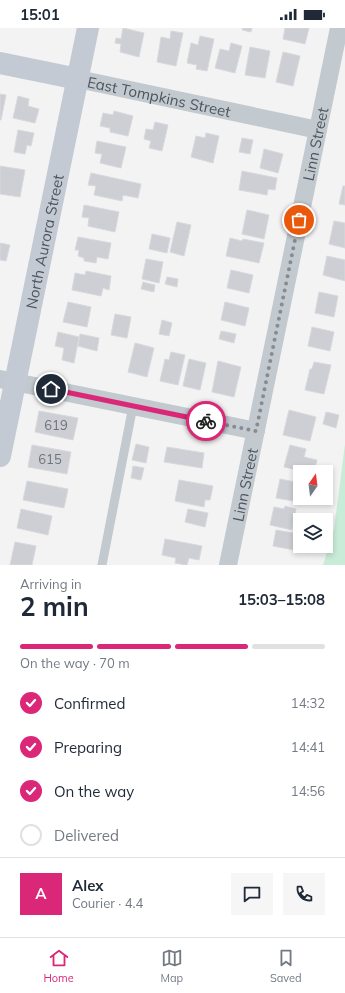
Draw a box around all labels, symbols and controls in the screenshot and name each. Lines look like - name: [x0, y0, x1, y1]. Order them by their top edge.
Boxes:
- text: 15:01: [20, 5, 60, 24]
- street label: East Tompkins Street: [86, 72, 233, 121]
- street label: Linn Street: [298, 105, 332, 182]
- street label: North Aurora Street: [21, 172, 67, 311]
- pin: [282, 203, 316, 237]
- icon: bag: [288, 209, 310, 231]
- pin: [34, 372, 68, 406]
- icon: home: [40, 378, 62, 400]
- courier: [186, 401, 226, 441]
- icon: bike: [195, 410, 217, 432]
- house number: 619: [44, 417, 68, 433]
- street label: Linn Street: [228, 446, 261, 523]
- house number: 615: [38, 451, 62, 467]
- north arrow: [293, 465, 333, 505]
- map controls: [293, 465, 333, 553]
- button: layers: [293, 513, 333, 553]
- text: Arriving in: [20, 576, 82, 592]
- text: 2 min: [20, 590, 89, 623]
- text: 15:03–15:08: [238, 590, 325, 609]
- text: On the way · 70 m: [20, 655, 130, 671]
- icon: check: [20, 692, 42, 714]
- text: Confirmed: [54, 694, 125, 713]
- text: 14:32: [291, 695, 325, 711]
- icon: check: [20, 736, 42, 758]
- text: Preparing: [54, 738, 122, 757]
- text: 14:41: [291, 739, 325, 755]
- icon: check: [20, 780, 42, 802]
- text: On the way: [54, 782, 134, 801]
- text: 14:56: [291, 783, 325, 799]
- text: Delivered: [54, 826, 119, 845]
- button: chat: [231, 873, 273, 915]
- button: phone: [283, 873, 325, 915]
- text: Alex: [72, 876, 104, 895]
- text: A: [35, 884, 47, 903]
- text: Courier · 4.4: [72, 895, 143, 911]
- tab: Home: [43, 947, 74, 985]
- tab: Map: [160, 947, 183, 985]
- tab: Saved: [270, 947, 302, 985]

